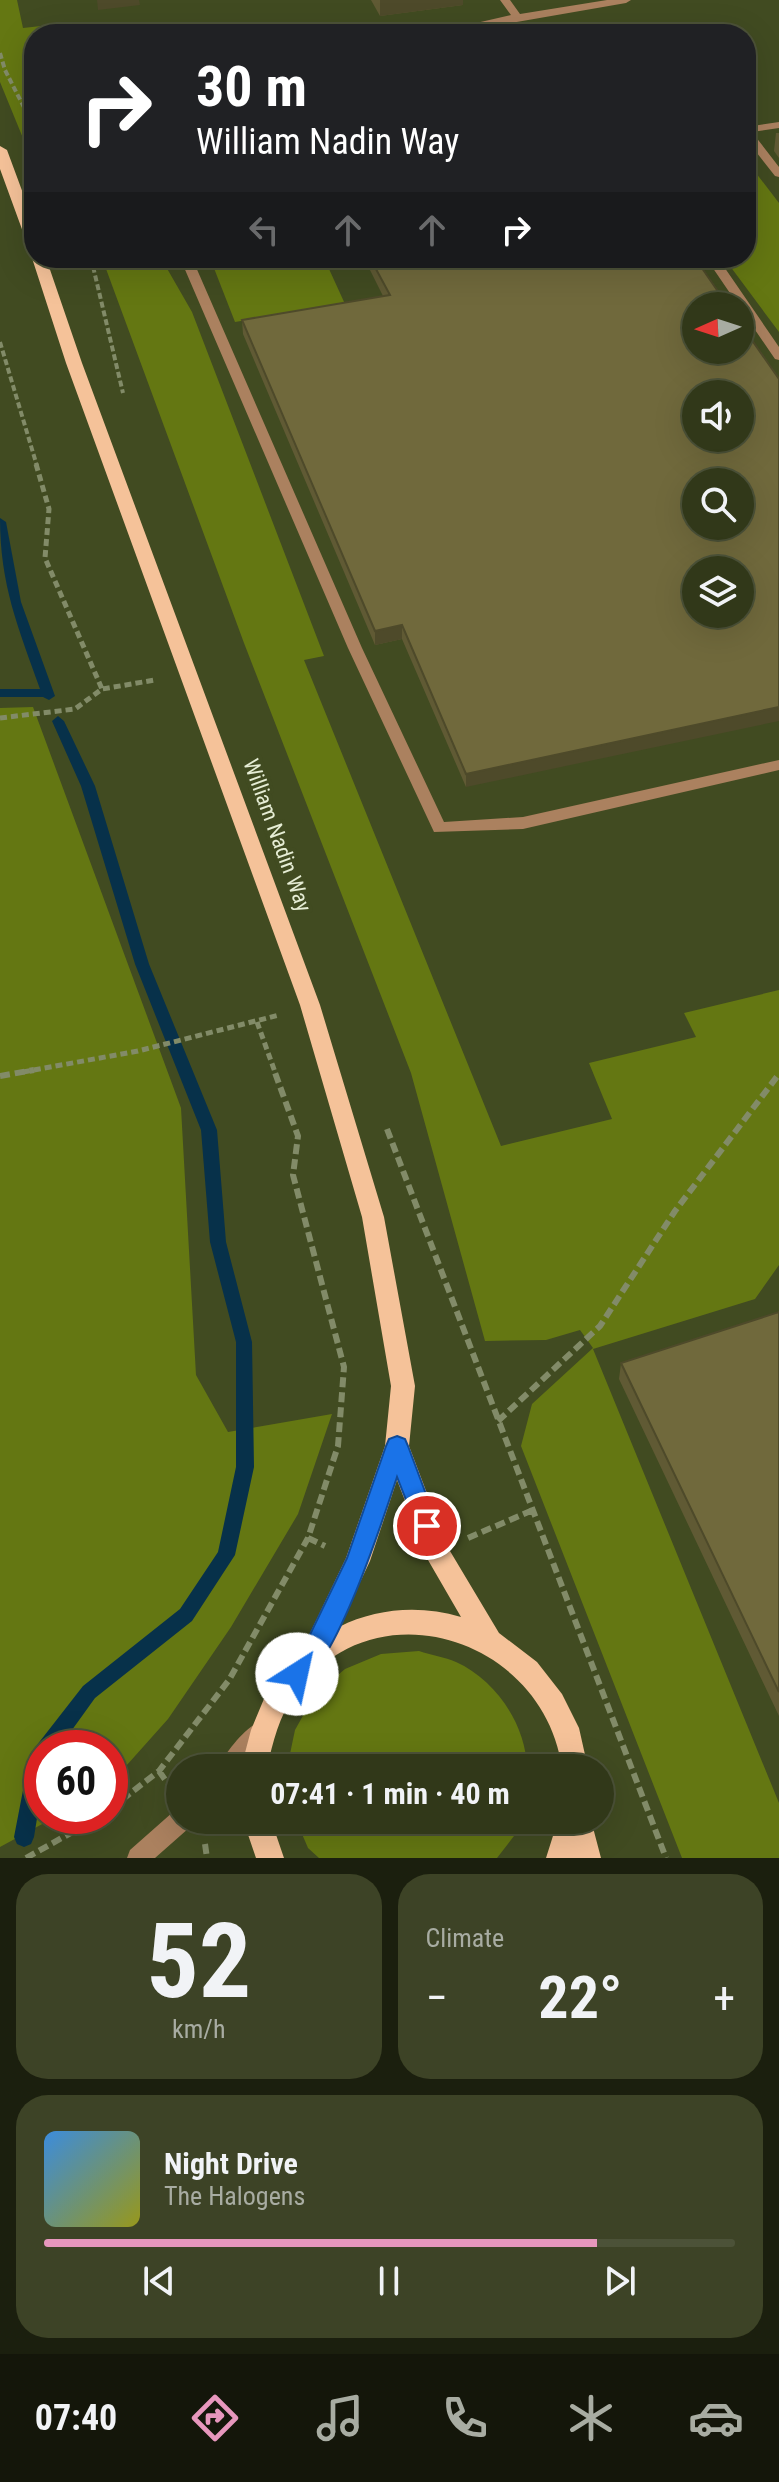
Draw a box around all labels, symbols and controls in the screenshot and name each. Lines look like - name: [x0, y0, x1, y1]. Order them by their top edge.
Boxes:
- text: 30 m: [196, 54, 307, 120]
- icon: right: [64, 56, 168, 160]
- text: William Nadin Way: [196, 121, 459, 163]
- icon: left: [242, 208, 286, 252]
- icon: ahead: [326, 208, 370, 252]
- icon: ahead: [410, 208, 454, 252]
- icon: right: [494, 208, 538, 252]
- north arrow: [682, 292, 754, 364]
- map controls: [682, 292, 754, 628]
- button: sound: [682, 380, 754, 452]
- button: search: [682, 468, 754, 540]
- button: layers: [682, 556, 754, 628]
- street label: William Nadin Way: [238, 755, 317, 915]
- pin: [393, 1492, 461, 1560]
- icon: arrive: [405, 1504, 449, 1548]
- position arrow: [255, 1632, 339, 1716]
- speed limit sign: 60: [24, 1730, 128, 1834]
- text: 07:41 · 1 min · 40 m: [270, 1776, 510, 1811]
- text: 52: [146, 1901, 251, 2022]
- text: Climate: [426, 1923, 504, 1953]
- text: 22°: [538, 1962, 622, 2033]
- text: −: [426, 1972, 448, 2024]
- text: +: [713, 1972, 735, 2024]
- text: km/h: [172, 2014, 226, 2044]
- text: Night Drive: [164, 2146, 298, 2181]
- text: The Halogens: [164, 2181, 305, 2211]
- icon: previous: [137, 2259, 181, 2303]
- icon: pause: [367, 2259, 411, 2303]
- icon: next: [598, 2259, 642, 2303]
- icon: directions: [187, 2390, 243, 2446]
- icon: music: [312, 2390, 368, 2446]
- icon: phone: [437, 2390, 493, 2446]
- icon: climate: [563, 2390, 619, 2446]
- icon: car: [688, 2390, 744, 2446]
- text: 07:40: [35, 2397, 117, 2439]

